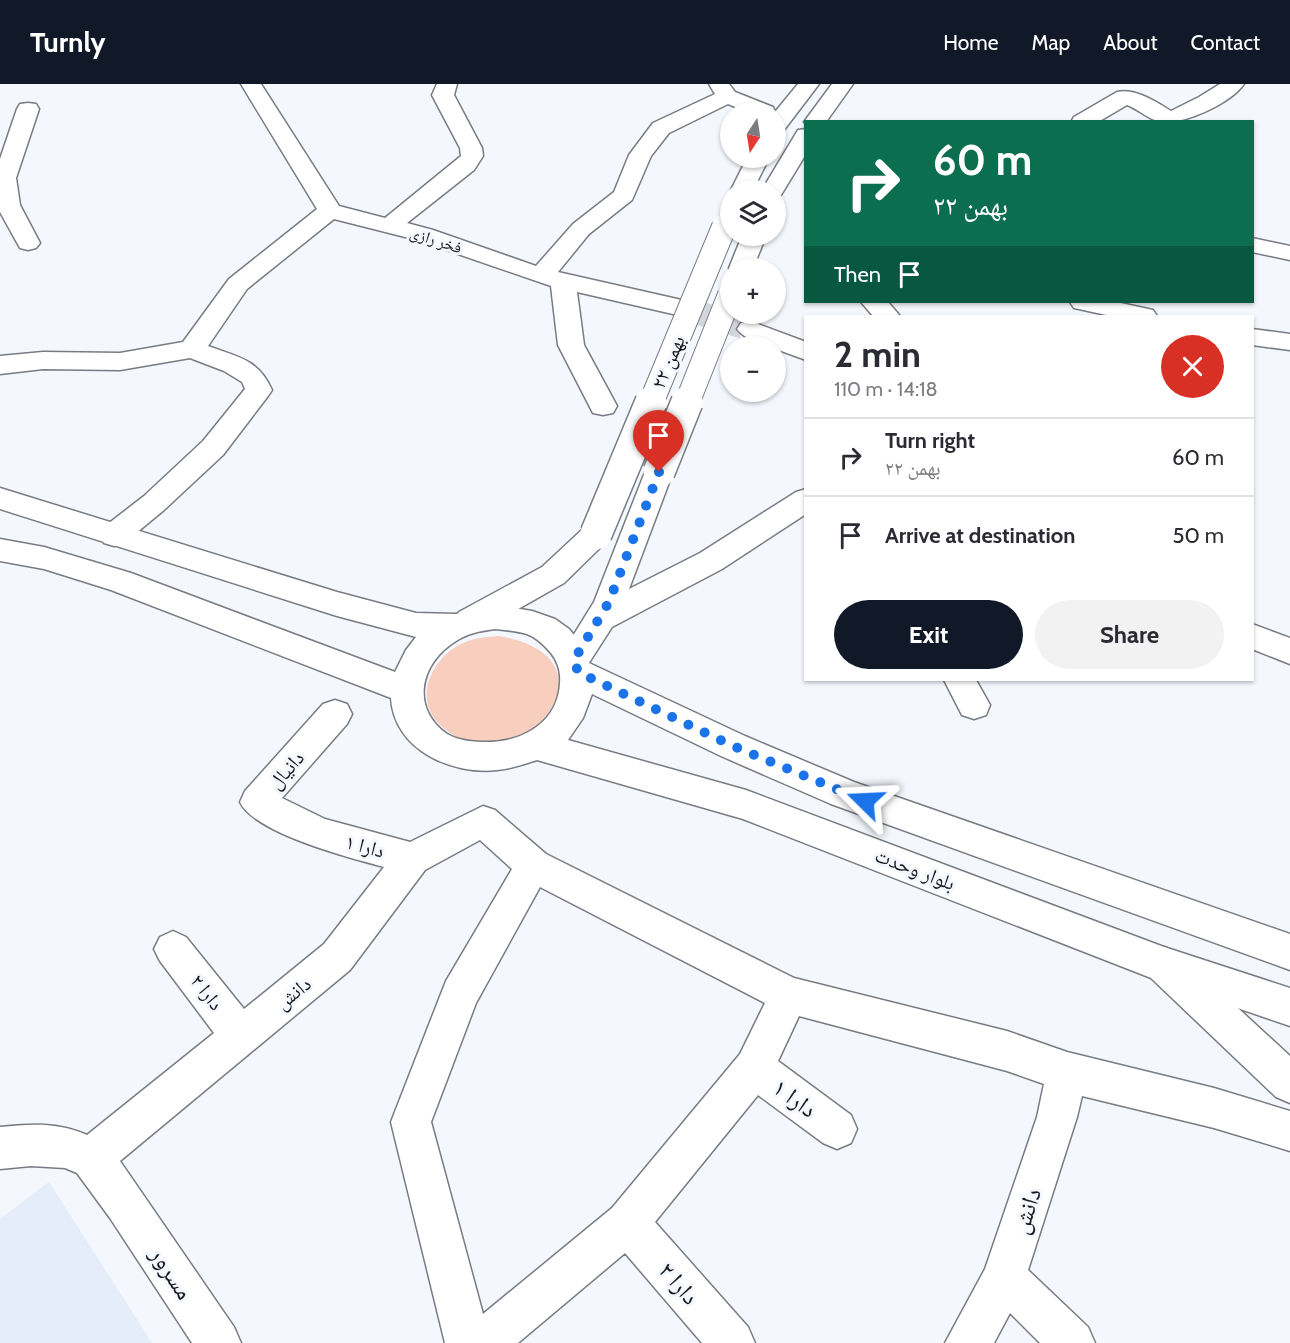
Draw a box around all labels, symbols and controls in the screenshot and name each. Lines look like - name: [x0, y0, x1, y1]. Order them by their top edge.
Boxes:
- text: Turnly: [30, 25, 106, 59]
- text: Home: [943, 30, 999, 55]
- text: Map: [1032, 30, 1070, 55]
- text: About: [1103, 30, 1157, 55]
- text: Contact: [1190, 30, 1260, 55]
- north arrow: [720, 102, 786, 168]
- map controls: [720, 102, 786, 402]
- text: 60 m: [933, 134, 1032, 186]
- icon: right: [834, 144, 912, 222]
- button: layers: [720, 180, 786, 246]
- text: ۲۲ بهمن: [933, 189, 1008, 222]
- street label: فخر رازی: [407, 223, 464, 258]
- button: +: [720, 258, 786, 324]
- icon: arrive: [893, 258, 926, 291]
- text: Then: [834, 261, 881, 288]
- street label: ۲۲ بهمن: [646, 332, 690, 392]
- text: 2 min: [834, 332, 921, 376]
- button: close: [1161, 335, 1224, 398]
- button: −: [720, 336, 786, 402]
- text: 110 m · 14:18: [834, 377, 938, 401]
- pin: [633, 410, 684, 472]
- icon: arrive: [642, 419, 675, 452]
- text: Turn right: [885, 427, 975, 454]
- icon: right: [834, 441, 867, 474]
- text: 60 m: [1172, 444, 1224, 471]
- text: ۲۲ بهمن: [885, 456, 941, 480]
- icon: arrive: [834, 519, 867, 552]
- text: Arrive at destination: [885, 522, 1075, 549]
- text: 50 m: [1172, 522, 1224, 549]
- button: Exit: [834, 600, 1023, 669]
- button: Share: [1035, 600, 1224, 669]
- street label: دانیال: [263, 746, 309, 794]
- position arrow: [833, 769, 897, 833]
- street label: دارا ۱: [343, 829, 387, 863]
- street label: بلوار وحدت: [872, 843, 958, 895]
- street label: دارا ۲: [186, 969, 228, 1015]
- street label: دانش: [270, 971, 316, 1015]
- street label: دارا ۱: [768, 1073, 822, 1123]
- street label: دانش: [1005, 1184, 1047, 1238]
- street label: مسرور: [144, 1240, 200, 1305]
- street label: دارا ۲: [653, 1256, 705, 1310]

